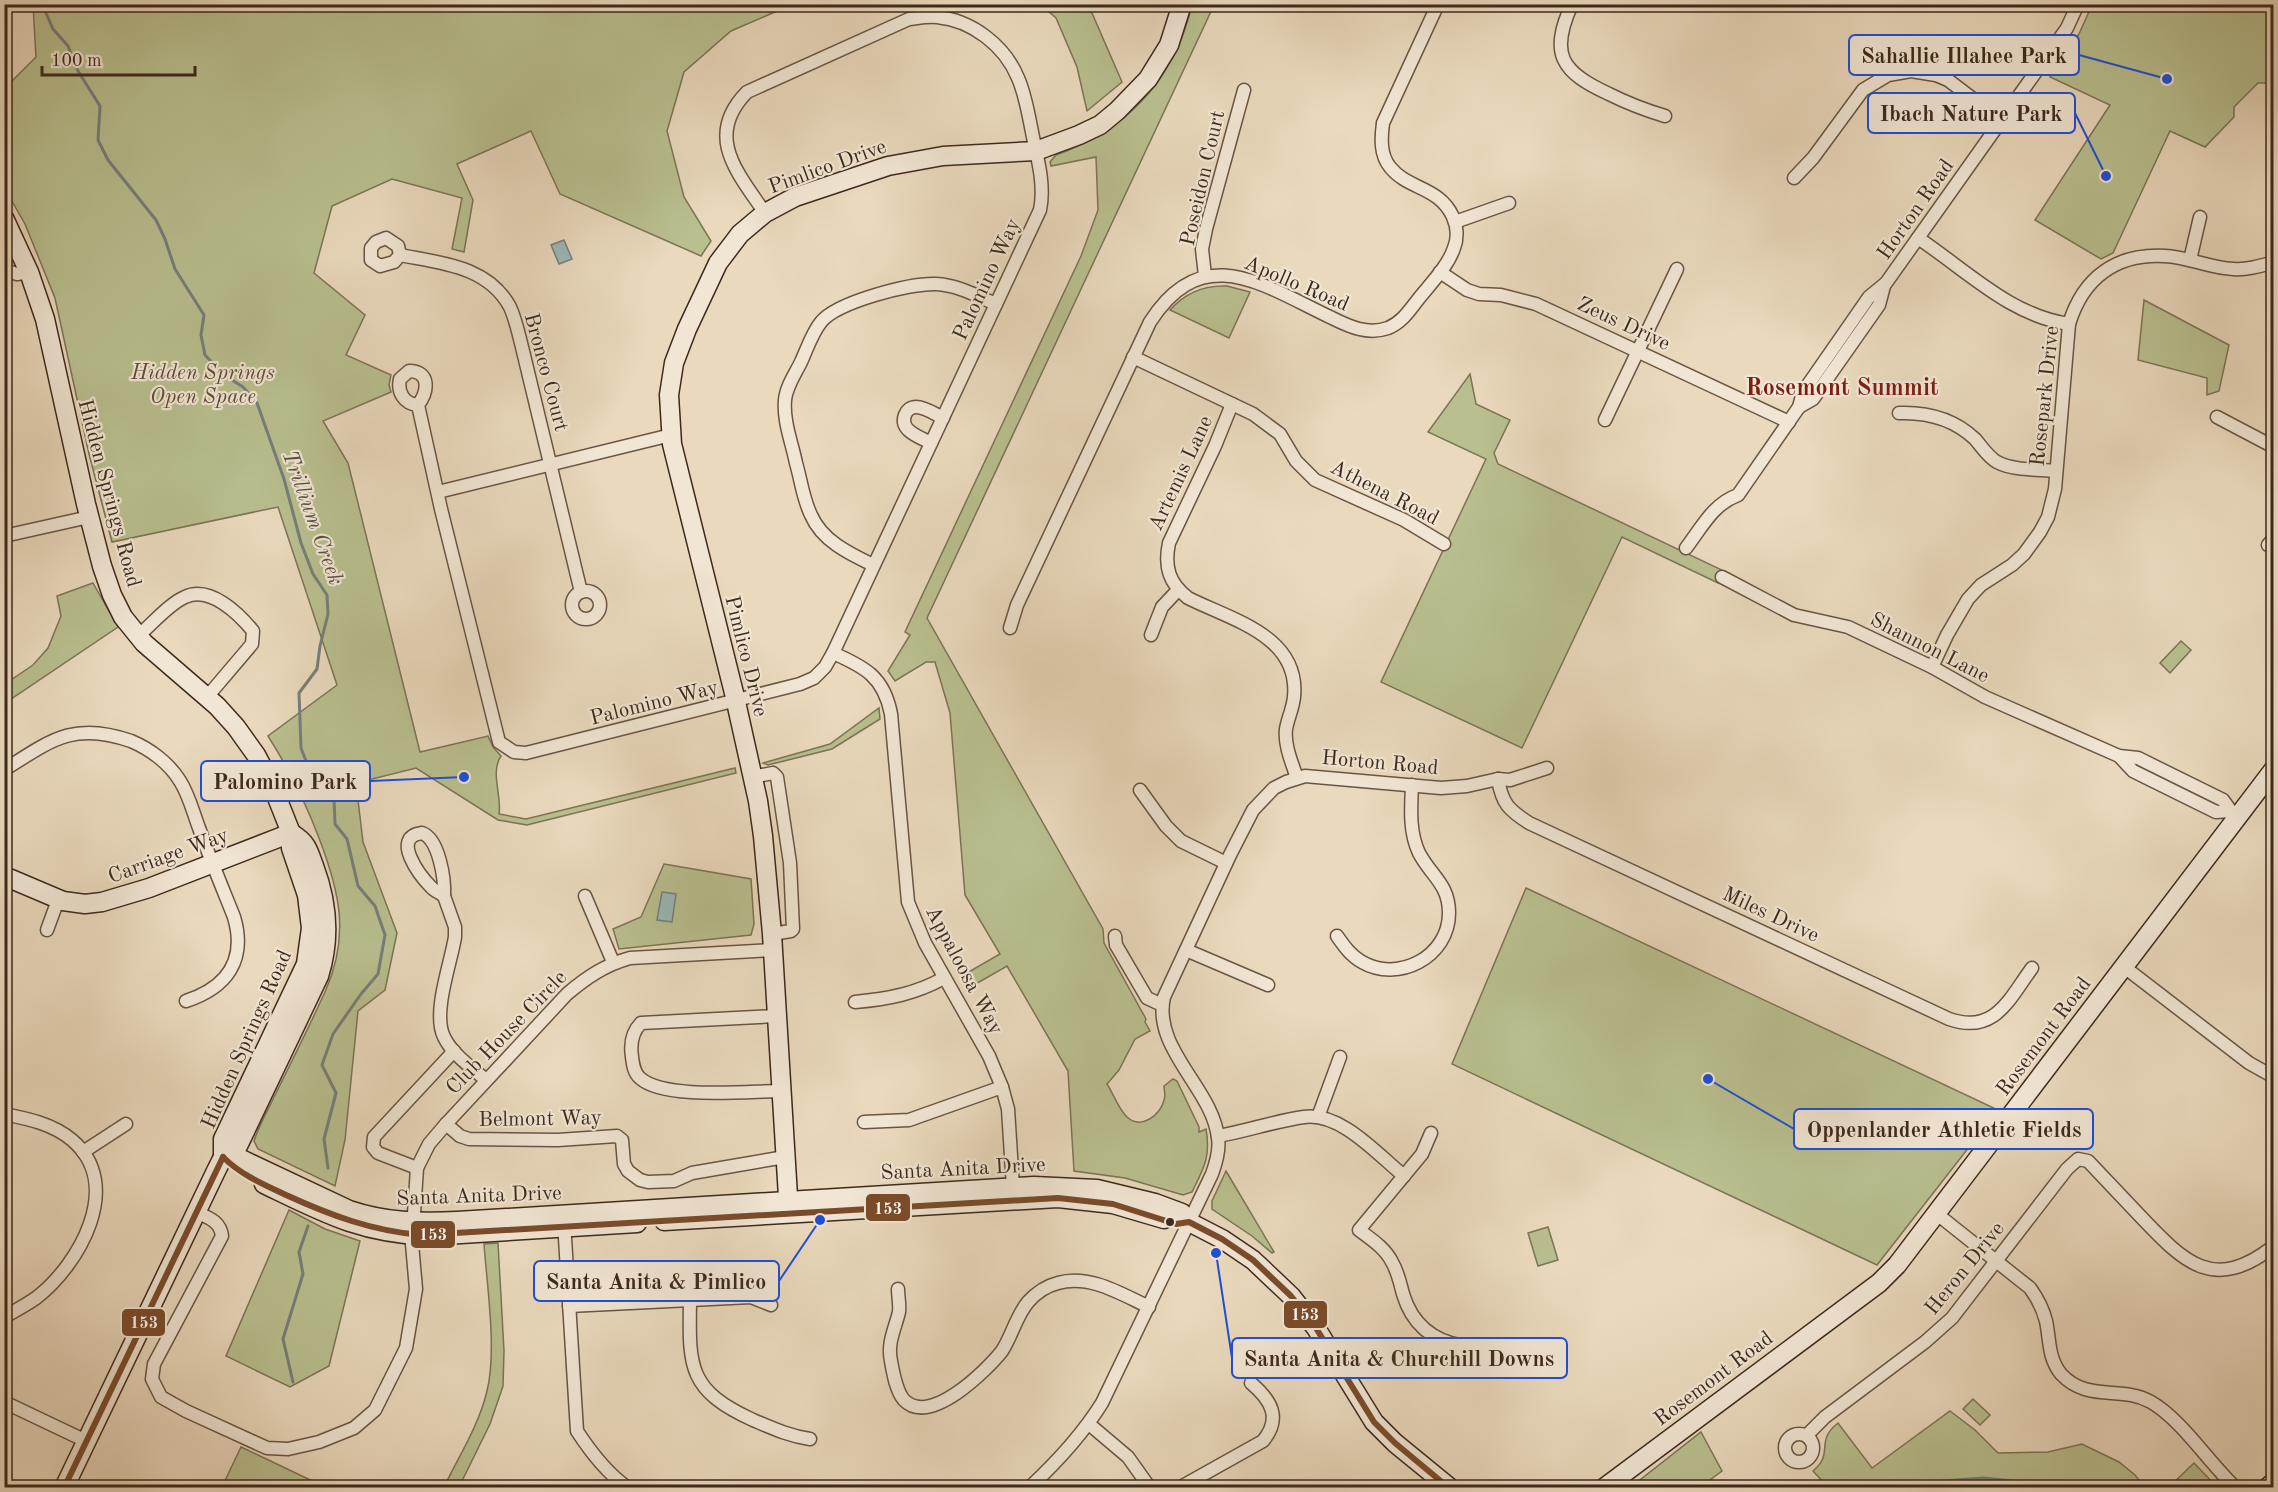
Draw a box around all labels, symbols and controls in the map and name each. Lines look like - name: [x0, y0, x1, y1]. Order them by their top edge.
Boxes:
- callout: Sahallie Illahee Park: [1849, 35, 2079, 75]
- scale bar: [42, 39, 195, 77]
- text: Sahallie Illahee Park: [1861, 46, 2067, 68]
- text: 100 m: [51, 52, 102, 70]
- callout: Ibach Nature Park: [1868, 93, 2075, 133]
- text: Ibach Nature Park: [1880, 104, 2062, 126]
- street label: Poseidon Court: [1178, 109, 1229, 248]
- street label: Pimlico Drive: [766, 136, 889, 198]
- street label: Horton Road: [1874, 156, 1959, 264]
- street label: Palomino Way: [950, 216, 1025, 344]
- street label: Apollo Road: [1241, 253, 1352, 316]
- street label: Zeus Drive: [1574, 294, 1673, 355]
- street label: Bronco Court: [520, 311, 571, 434]
- street label: Rosepark Drive: [2028, 325, 2063, 468]
- park label: Hidden Springs Open Space: [130, 363, 275, 408]
- district label: Rosemont Summit: [1745, 377, 1939, 401]
- street label: Hidden Springs Road: [73, 397, 144, 590]
- street label: Artemis Lane: [1146, 413, 1217, 534]
- water label: Trillium Creek: [278, 447, 347, 588]
- street label: Athena Road: [1327, 457, 1442, 530]
- street label: Pimlico Drive: [720, 594, 771, 719]
- street label: Shannon Lane: [1866, 609, 1992, 687]
- street label: Palomino Way: [588, 677, 721, 730]
- street label: Horton Road: [1320, 748, 1439, 779]
- callout: Palomino Park: [201, 761, 370, 801]
- text: Palomino Park: [213, 772, 357, 794]
- street label: Carriage Way: [105, 825, 232, 888]
- street label: Miles Drive: [1719, 884, 1822, 947]
- street label: Appaloosa Way: [921, 903, 1006, 1038]
- street label: Hidden Springs Road: [198, 947, 296, 1132]
- street label: Club House Circle: [443, 967, 571, 1099]
- street label: Rosemont Road: [1993, 974, 2096, 1100]
- street label: Belmont Way: [478, 1108, 602, 1131]
- callout: Oppenlander Athletic Fields: [1794, 1109, 2093, 1149]
- text: Oppenlander Athletic Fields: [1806, 1120, 2082, 1142]
- street label: Santa Anita Drive: [880, 1155, 1046, 1184]
- street label: Santa Anita Drive: [396, 1183, 562, 1210]
- line badge: 153: [865, 1193, 911, 1222]
- text: 153: [874, 1202, 902, 1218]
- unlabelled marker: [1164, 1216, 1176, 1228]
- street label: Heron Drive: [1921, 1218, 2009, 1319]
- line badge: 153: [410, 1220, 456, 1249]
- text: 153: [419, 1228, 447, 1244]
- callout: Santa Anita & Pimlico: [534, 1261, 779, 1301]
- text: Santa Anita & Pimlico: [546, 1272, 766, 1294]
- line badge: 153: [1283, 1300, 1328, 1329]
- line badge: 153: [121, 1308, 166, 1337]
- text: 153: [1291, 1308, 1319, 1324]
- text: 153: [130, 1316, 158, 1332]
- street label: Rosemont Road: [1651, 1328, 1777, 1431]
- callout: Santa Anita & Churchill Downs: [1232, 1338, 1567, 1378]
- text: Santa Anita & Churchill Downs: [1244, 1349, 1554, 1371]

